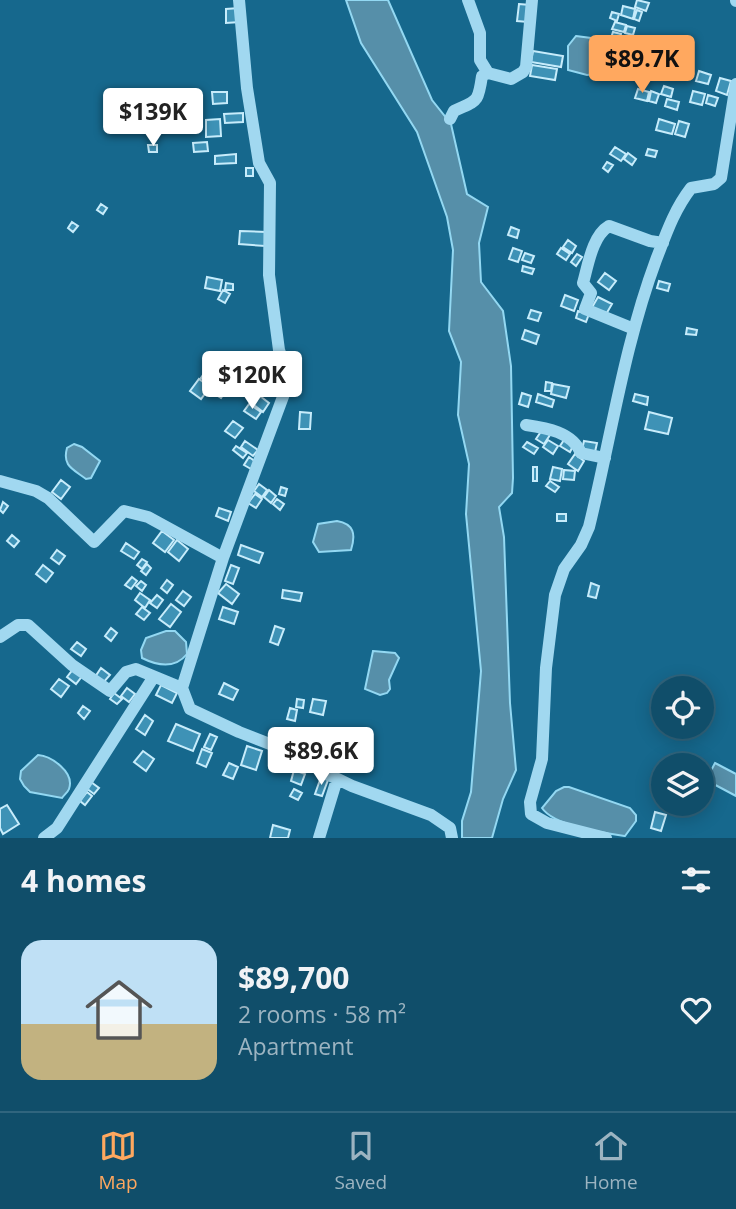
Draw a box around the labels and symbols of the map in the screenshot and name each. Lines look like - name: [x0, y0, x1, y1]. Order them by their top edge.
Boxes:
- pin: $89.7K: [585, 36, 699, 95]
- pin: $139K: [104, 88, 202, 148]
- pin: $120K: [203, 352, 301, 411]
- pin: $89.6K: [264, 728, 378, 787]

